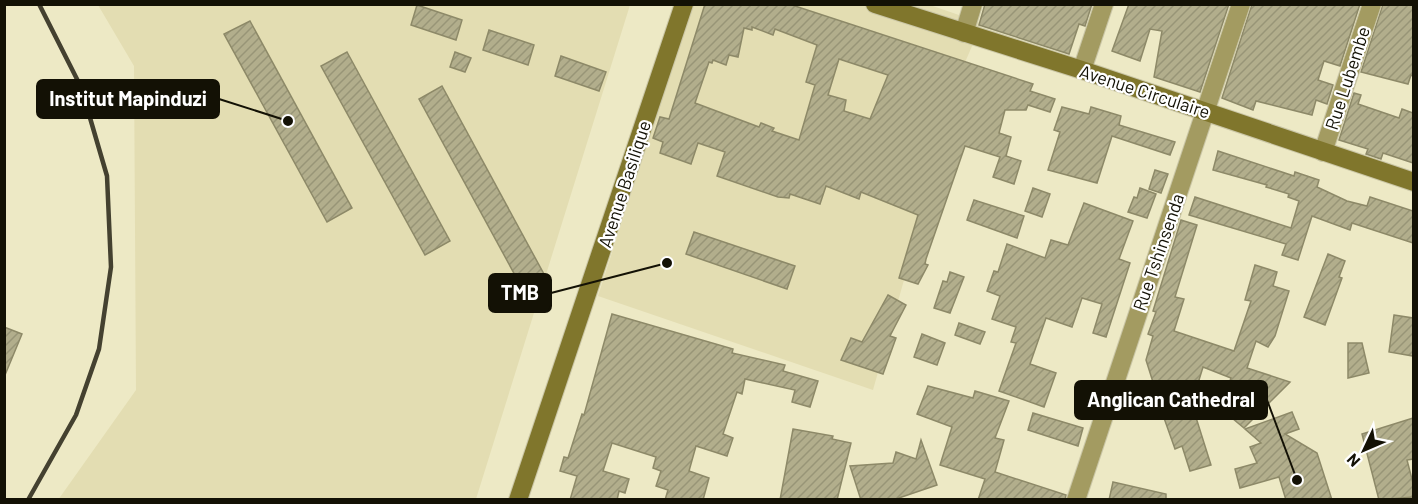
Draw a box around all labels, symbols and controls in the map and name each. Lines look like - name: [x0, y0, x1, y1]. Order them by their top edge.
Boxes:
- street label: Rue Lubembe: [1320, 24, 1374, 132]
- street label: Avenue Circulaire: [1077, 60, 1213, 122]
- callout: Institut Mapinduzi: [37, 80, 219, 118]
- text: Institut Mapinduzi: [49, 86, 207, 110]
- street label: Avenue Basilique: [593, 118, 655, 250]
- street label: Rue Tshinsenda: [1128, 190, 1188, 314]
- callout: TMB: [489, 274, 551, 312]
- text: TMB: [501, 280, 539, 304]
- callout: Anglican Cathedral: [1075, 381, 1267, 419]
- text: Anglican Cathedral: [1087, 387, 1255, 411]
- north arrow: [1334, 420, 1394, 480]
- text: N: [1342, 450, 1363, 471]

